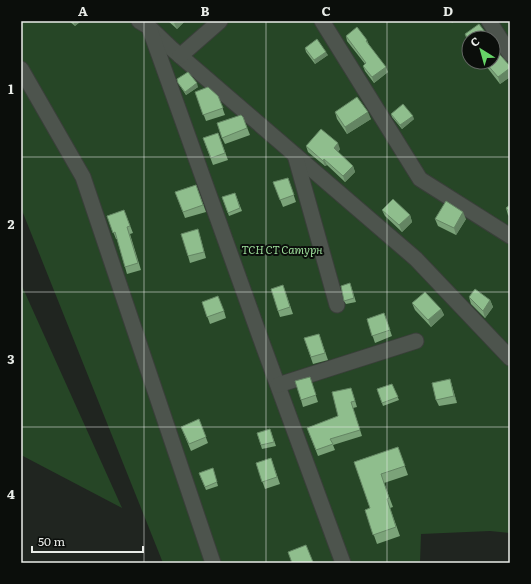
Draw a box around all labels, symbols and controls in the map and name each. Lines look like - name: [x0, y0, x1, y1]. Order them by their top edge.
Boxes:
- text: A: [78, 1, 88, 20]
- text: B: [201, 1, 210, 20]
- text: C: [321, 1, 331, 20]
- text: D: [443, 1, 453, 20]
- north arrow: [461, 30, 501, 70]
- text: С: [466, 32, 482, 50]
- text: 1: [8, 79, 14, 98]
- text: 2: [8, 214, 15, 233]
- park label: ТСН СТ Сатурн: [242, 241, 323, 257]
- text: 3: [7, 349, 15, 368]
- text: 4: [7, 484, 15, 503]
- scale bar: [32, 528, 143, 554]
- text: 50 m: [38, 532, 65, 550]

